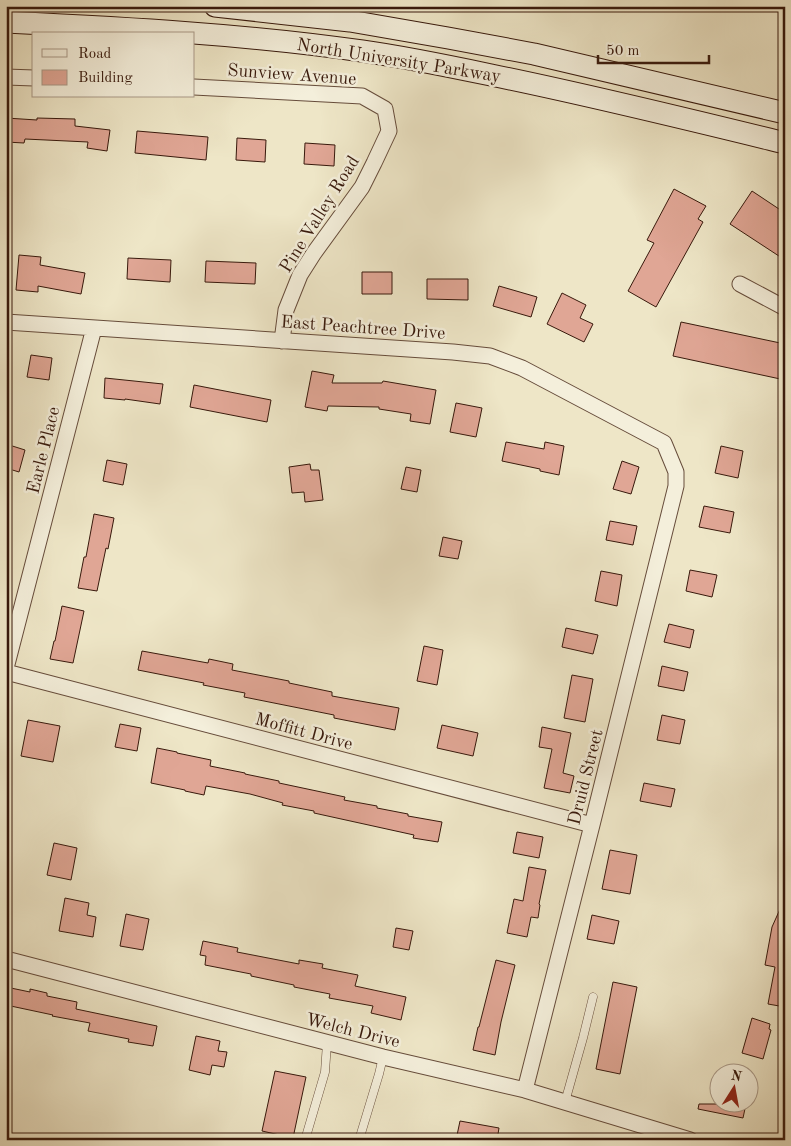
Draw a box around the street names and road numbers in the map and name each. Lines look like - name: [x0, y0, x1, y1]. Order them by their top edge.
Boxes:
- street label: North University Parkway: [295, 36, 503, 86]
- street label: Sunview Avenue: [227, 62, 357, 88]
- street label: Pine Valley Road: [277, 153, 363, 276]
- street label: East Peachtree Drive: [280, 313, 446, 343]
- street label: Earle Place: [24, 405, 63, 496]
- street label: Moffitt Drive: [253, 710, 355, 754]
- street label: Druid Street: [565, 728, 607, 827]
- street label: Welch Drive: [304, 1011, 402, 1051]

